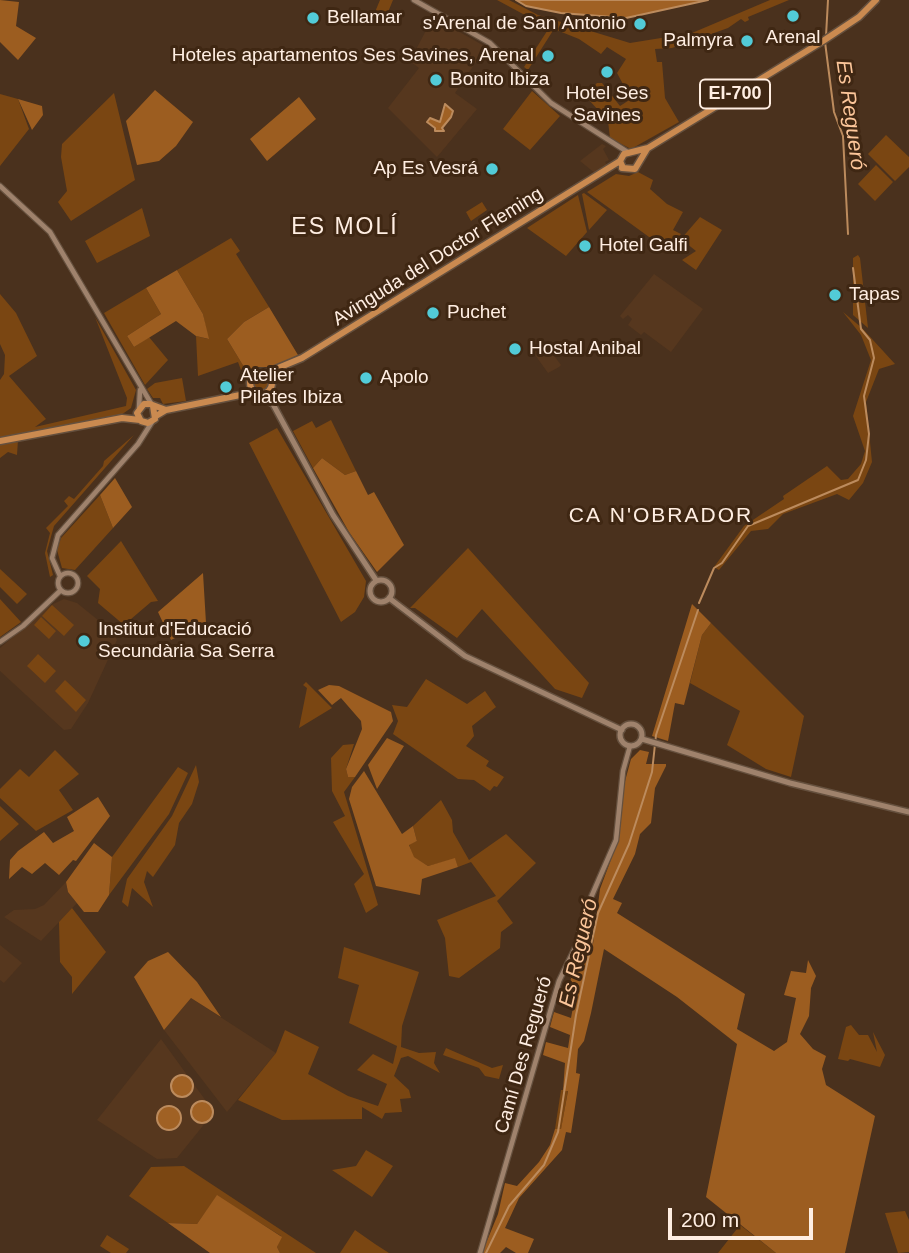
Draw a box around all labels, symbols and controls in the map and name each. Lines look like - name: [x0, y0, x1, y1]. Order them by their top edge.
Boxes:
- place label: Bellamar: [327, 7, 402, 29]
- marker: Arenal: [785, 8, 801, 24]
- marker: Bellamar: [305, 10, 321, 26]
- place label: s'Arenal de San Antonio: [423, 13, 626, 35]
- marker: s'Arenal de San Antonio: [632, 16, 648, 32]
- place label: Arenal: [766, 27, 820, 49]
- place label: Palmyra: [663, 30, 733, 52]
- marker: Palmyra: [739, 33, 755, 49]
- place label: Hoteles apartamentos Ses Savines, Arenal: [172, 45, 534, 67]
- marker: Hoteles apartamentos Ses Savines, Arenal: [540, 48, 556, 64]
- water label: Es Regueró: [830, 58, 870, 172]
- marker: Hotel Ses Savines: [599, 64, 615, 80]
- place label: Bonito Ibiza: [450, 69, 549, 91]
- marker: Bonito Ibiza: [428, 72, 444, 88]
- road number: EI-700: [700, 80, 770, 108]
- place label: Hotel Ses Savines: [566, 83, 648, 127]
- place label: Ap Es Vesrá: [373, 158, 478, 180]
- marker: Ap Es Vesrá: [484, 161, 500, 177]
- street label: Avinguda del Doctor Fleming: [329, 183, 547, 331]
- district label: ES MOLÍ: [292, 214, 398, 242]
- place label: Hotel Galfi: [599, 235, 688, 257]
- marker: Hotel Galfi: [577, 238, 593, 254]
- place label: Tapas: [849, 284, 900, 306]
- marker: Tapas: [827, 287, 843, 303]
- place label: Puchet: [447, 302, 506, 324]
- marker: Puchet: [425, 305, 441, 321]
- place label: Hostal Anibal: [529, 338, 641, 360]
- marker: Hostal Anibal: [507, 341, 523, 357]
- place label: Atelier Pilates Ibiza: [240, 365, 342, 409]
- place label: Apolo: [380, 367, 429, 389]
- marker: Apolo: [358, 370, 374, 386]
- marker: Atelier Pilates Ibiza: [218, 379, 234, 395]
- district label: CA N'OBRADOR: [570, 503, 752, 529]
- place label: Institut d'Educació Secundària Sa Serra: [98, 619, 274, 663]
- marker: Institut d'Educació Secundària Sa Serra: [76, 633, 92, 649]
- water label: Es Regueró: [554, 896, 604, 1010]
- street label: Camí Des Regueró: [491, 974, 557, 1136]
- scale bar: [671, 1194, 816, 1238]
- text: 200 m: [681, 1208, 739, 1231]

